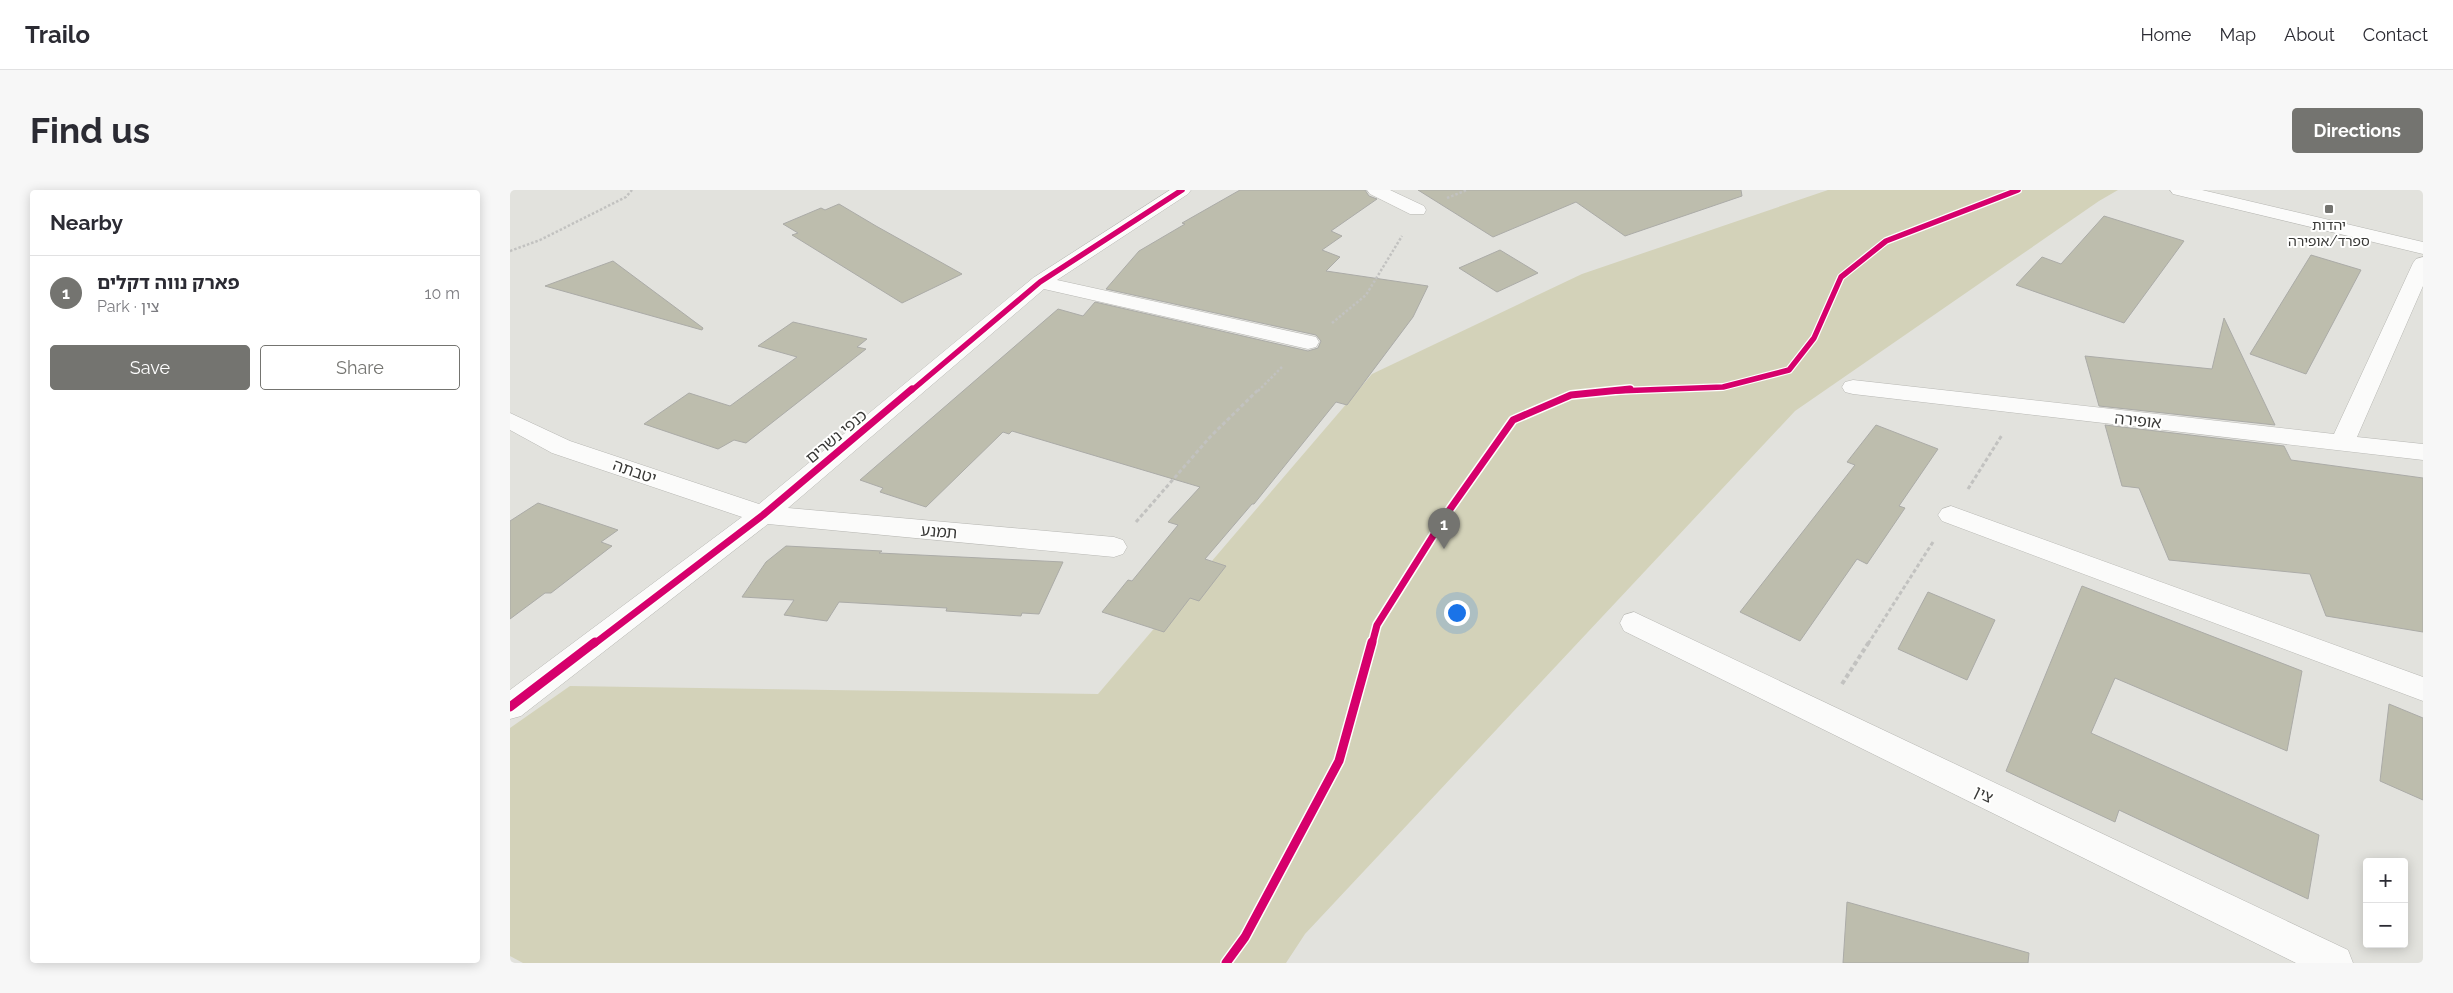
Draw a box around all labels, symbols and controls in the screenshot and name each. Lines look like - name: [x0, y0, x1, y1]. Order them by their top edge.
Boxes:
- text: Trailo: [25, 20, 90, 49]
- text: Home: [2140, 24, 2191, 45]
- text: Map: [2219, 24, 2256, 45]
- text: About: [2284, 24, 2335, 45]
- text: Contact: [2363, 24, 2428, 45]
- button: Directions: [2292, 108, 2423, 153]
- text: Find us: [30, 110, 150, 151]
- marker: יהדות ספרד/אופירה: [2323, 203, 2335, 215]
- text: Nearby: [50, 210, 123, 235]
- place label: יהדות ספרד/אופירה: [2288, 217, 2370, 249]
- text: פארק נווה דקלים: [97, 271, 240, 293]
- text: 1: [62, 284, 70, 303]
- text: 10 m: [425, 284, 460, 303]
- text: Park · צין: [97, 297, 159, 316]
- button: Save: [50, 345, 250, 390]
- button: Share: [260, 345, 460, 390]
- street label: כנפי נשרים: [802, 405, 871, 467]
- street label: אופירה: [2114, 409, 2162, 432]
- street label: יטבתה: [611, 455, 659, 488]
- pin: 1: [1428, 508, 1460, 549]
- street label: תמנע: [920, 520, 958, 543]
- your location: [1444, 600, 1470, 626]
- street label: צין: [1971, 782, 1996, 807]
- map controls: [2363, 858, 2408, 948]
- button: +: [2363, 858, 2408, 903]
- button: −: [2363, 903, 2408, 948]

